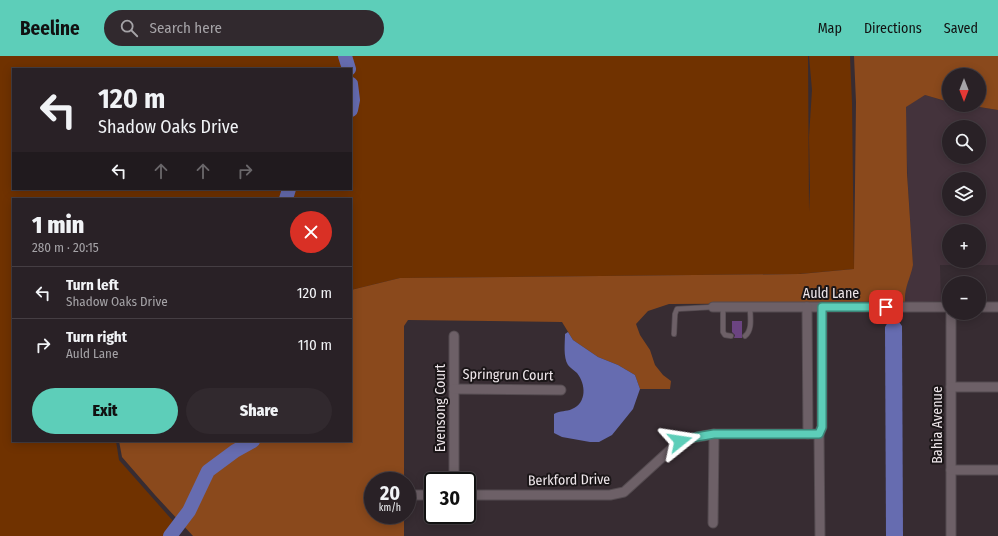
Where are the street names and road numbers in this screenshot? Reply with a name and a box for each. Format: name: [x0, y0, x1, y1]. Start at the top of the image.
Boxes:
street label: Auld Lane: [803, 285, 859, 302]
street label: Evensong Court: [432, 363, 449, 452]
street label: Springrun Court: [463, 366, 554, 384]
street label: Bahia Avenue: [929, 386, 946, 464]
street label: Berkford Drive: [528, 471, 610, 489]

